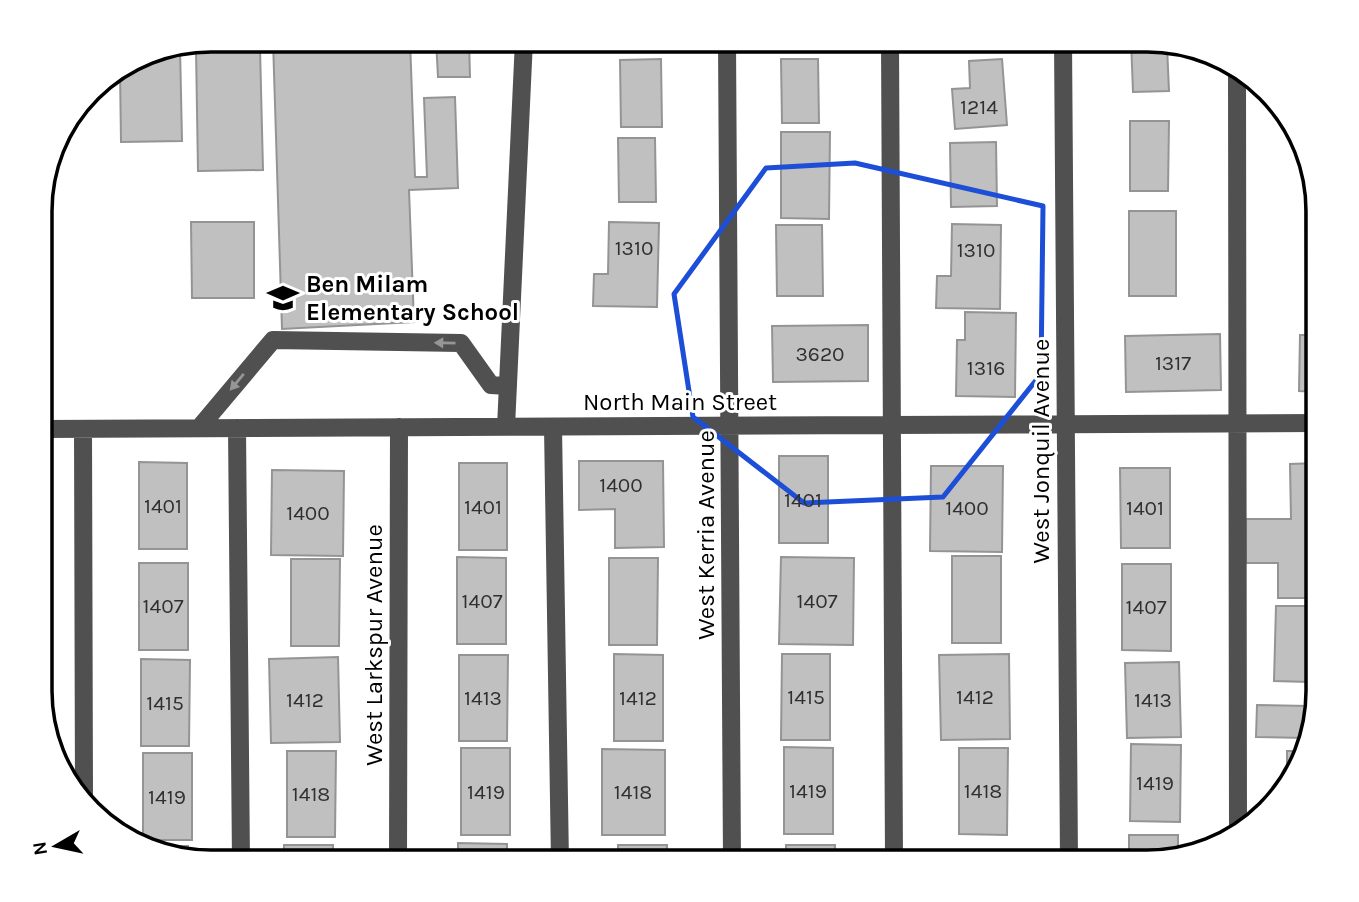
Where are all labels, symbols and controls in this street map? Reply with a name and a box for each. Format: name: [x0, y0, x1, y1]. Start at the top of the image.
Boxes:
house number: 1214: [960, 95, 998, 119]
house number: 1310: [615, 236, 653, 260]
house number: 1310: [957, 238, 995, 262]
place label: Ben Milam Elementary School: [306, 270, 519, 326]
school or university icon: Ben Milam Elementary School: [266, 281, 300, 315]
one-way arrow: [433, 337, 455, 349]
street label: West Jonquil Avenue: [1027, 339, 1055, 563]
house number: 3620: [795, 342, 845, 366]
house number: 1317: [1155, 351, 1191, 375]
house number: 1316: [967, 356, 1005, 380]
one-way arrow: [230, 374, 245, 391]
street label: North Main Street: [583, 388, 777, 416]
street label: West Kerria Avenue: [692, 430, 720, 640]
house number: 1400: [599, 473, 643, 497]
house number: 1401: [784, 488, 822, 512]
house number: 1401: [144, 494, 182, 518]
house number: 1401: [464, 495, 502, 519]
house number: 1400: [945, 496, 989, 520]
house number: 1401: [1126, 496, 1164, 520]
house number: 1400: [286, 501, 330, 525]
street label: West Larkspur Avenue: [360, 524, 388, 766]
house number: 1407: [462, 589, 503, 613]
house number: 1407: [797, 589, 838, 613]
house number: 1407: [143, 594, 184, 618]
house number: 1407: [1126, 595, 1167, 619]
house number: 1415: [787, 685, 825, 709]
house number: 1412: [956, 685, 994, 709]
house number: 1413: [464, 686, 502, 710]
house number: 1412: [619, 686, 657, 710]
house number: 1412: [286, 688, 324, 712]
house number: 1413: [1134, 688, 1172, 712]
house number: 1415: [146, 691, 184, 715]
house number: 1419: [1136, 771, 1174, 795]
house number: 1419: [789, 779, 827, 803]
house number: 1418: [964, 779, 1002, 803]
house number: 1419: [467, 780, 505, 804]
house number: 1418: [614, 780, 652, 804]
house number: 1418: [292, 782, 330, 806]
house number: 1419: [148, 785, 186, 809]
north arrow: [21, 811, 91, 881]
text: N: [28, 840, 52, 857]

